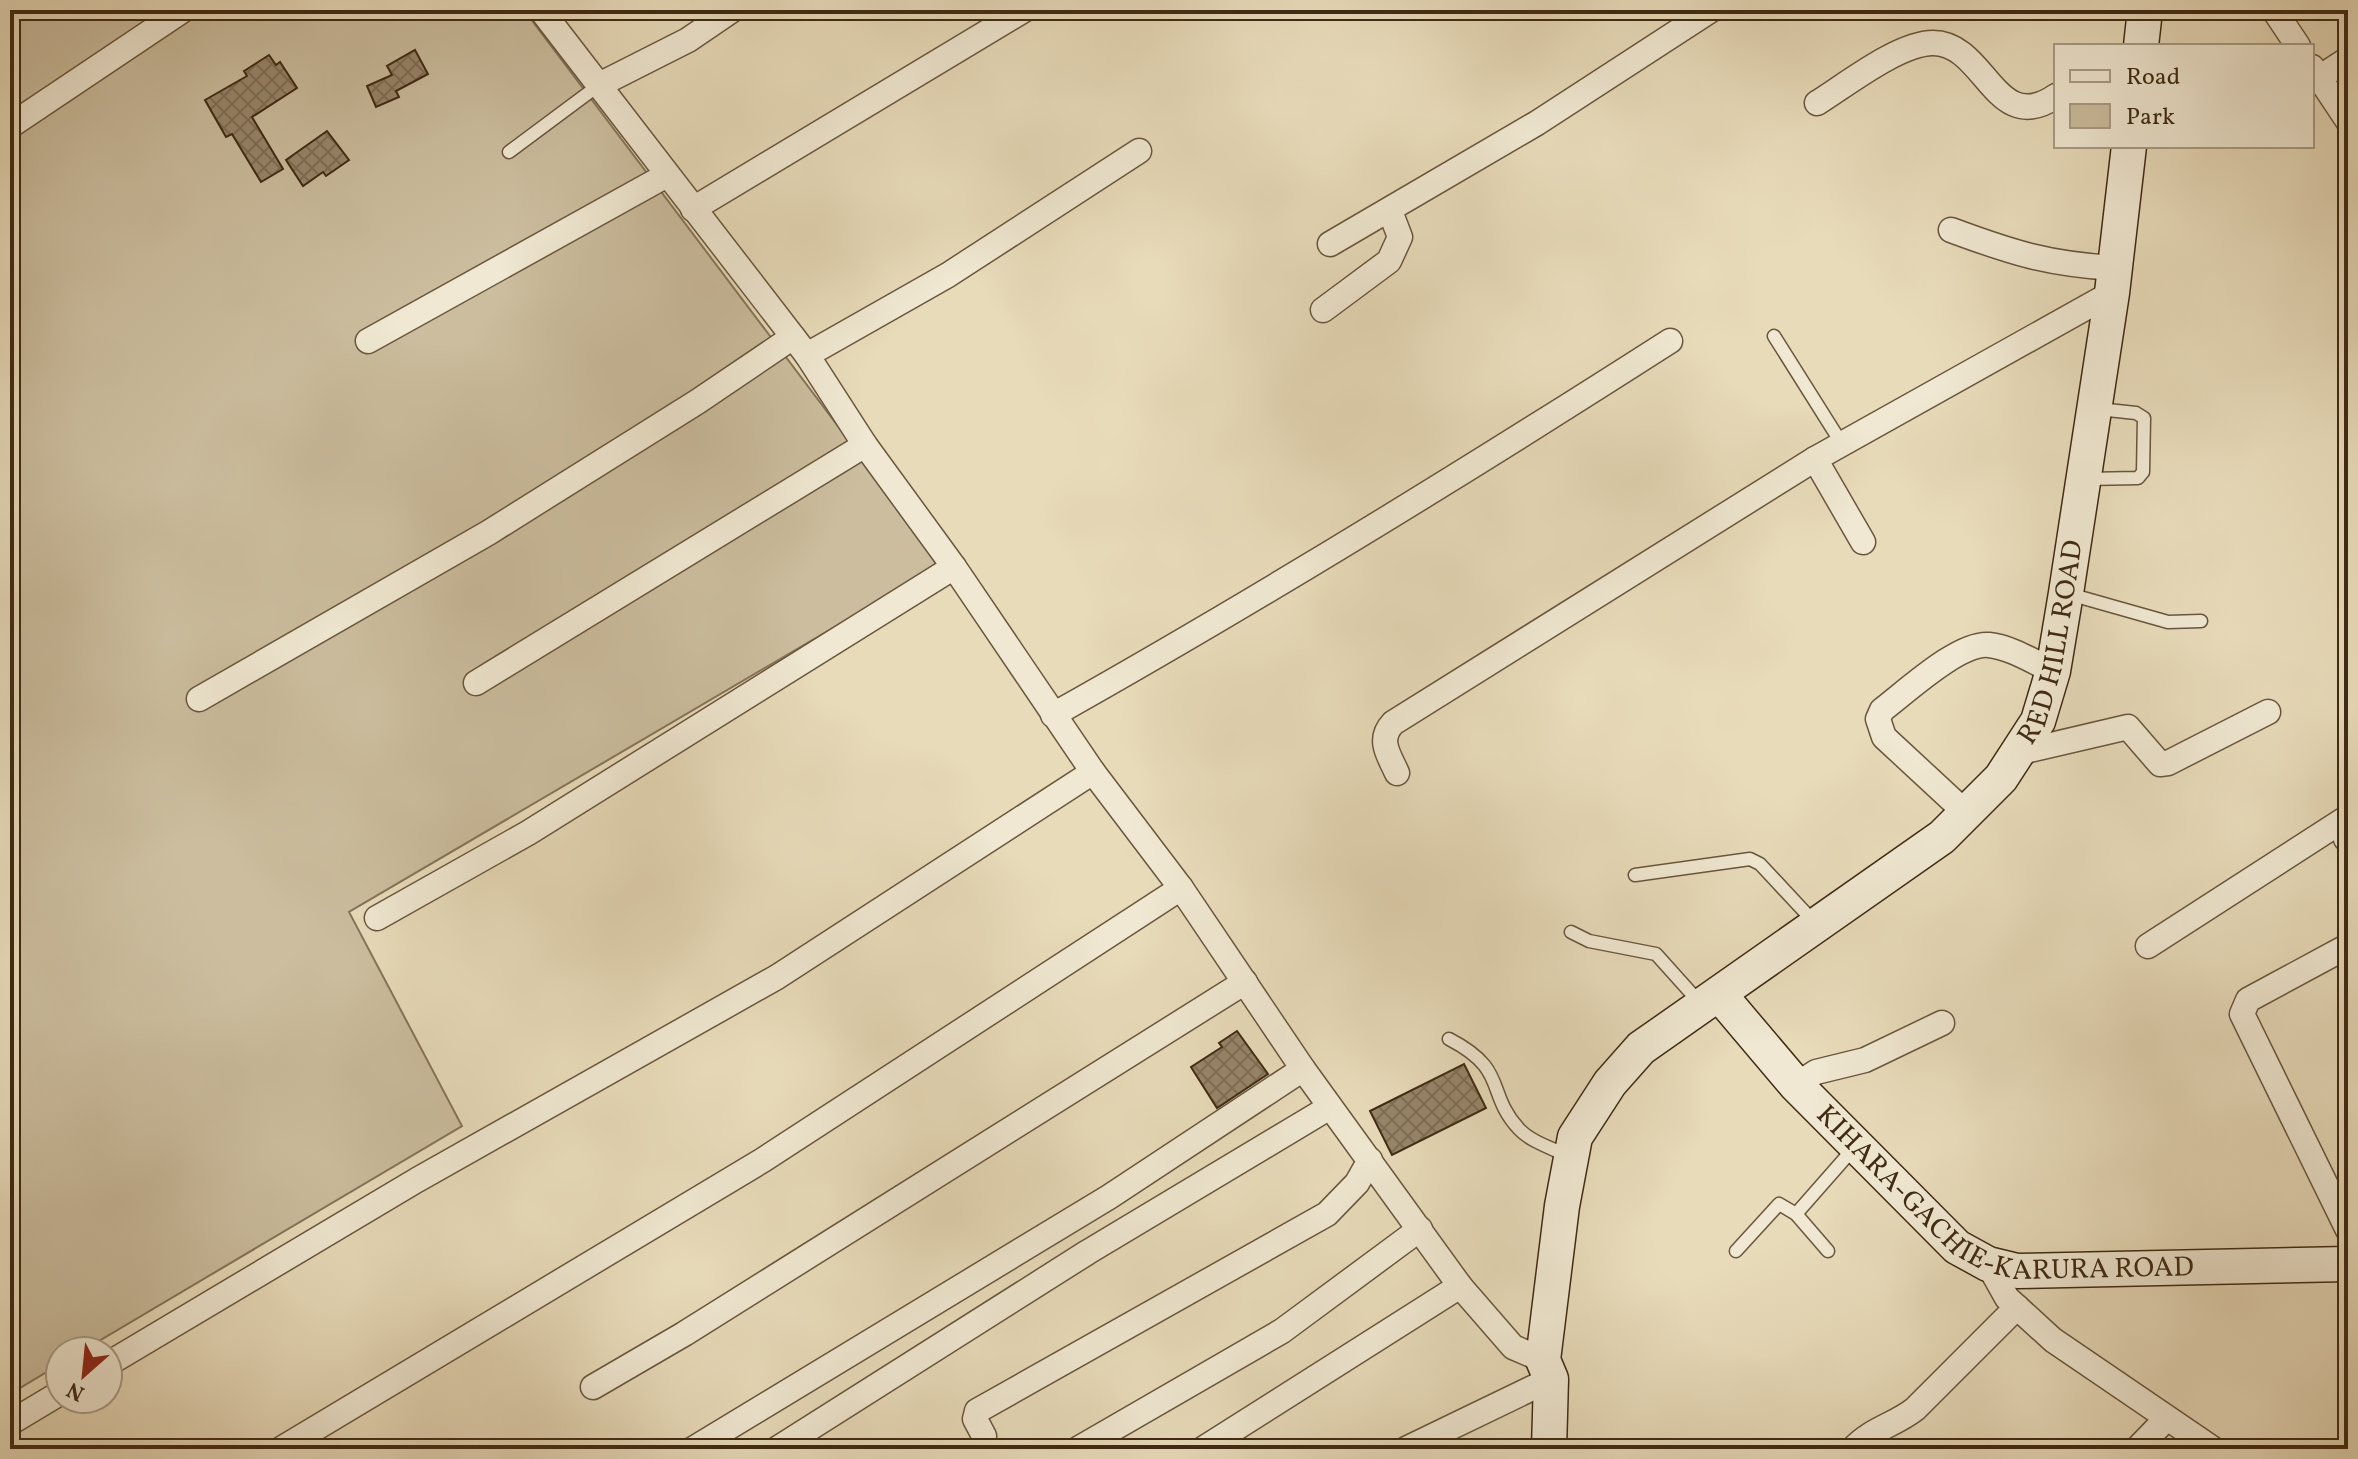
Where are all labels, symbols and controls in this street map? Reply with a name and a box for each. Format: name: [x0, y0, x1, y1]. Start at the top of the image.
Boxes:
legend: [2054, 44, 2314, 148]
text: Road: [2126, 61, 2180, 95]
text: Park: [2126, 101, 2175, 135]
street label: RED HILL ROAD: [2008, 537, 2093, 752]
street label: KIHARA-GACHIE-KARURA ROAD: [1807, 1096, 2194, 1291]
north arrow: [44, 1335, 124, 1415]
text: N: [62, 1373, 90, 1408]

